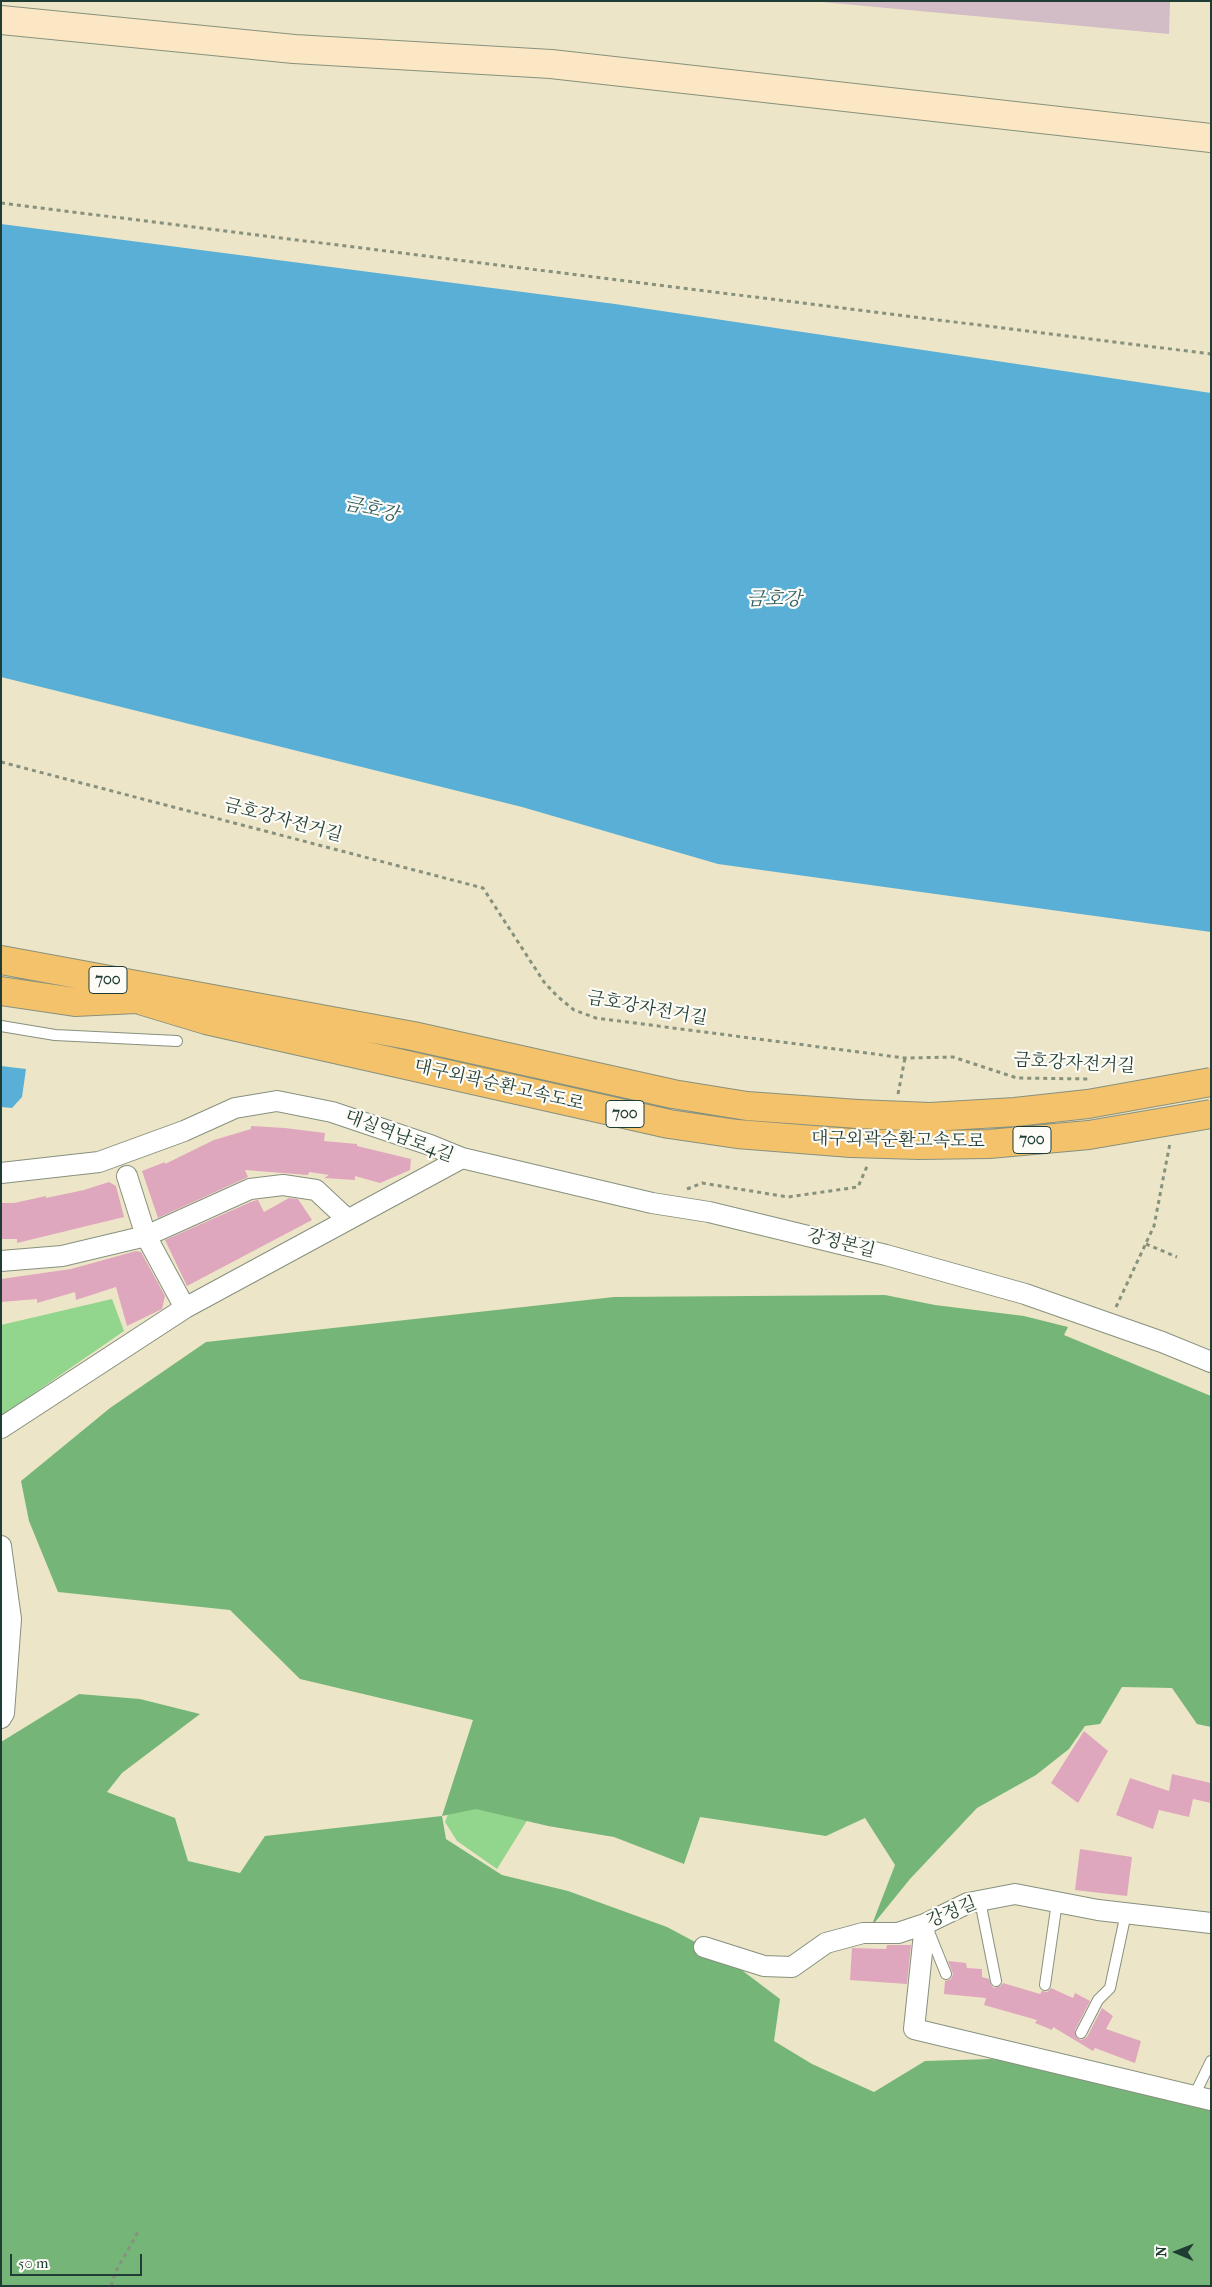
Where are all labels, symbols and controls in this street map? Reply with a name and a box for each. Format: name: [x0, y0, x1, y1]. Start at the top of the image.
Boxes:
water label: 금호강: [342, 493, 400, 527]
water label: 금호강: [746, 589, 802, 611]
street label: 금호강자전거길: [221, 795, 345, 847]
road number: 700: [89, 966, 127, 994]
street label: 금호강자전거길: [585, 988, 709, 1030]
street label: 금호강자전거길: [1013, 1050, 1135, 1078]
street label: 대구외곽순환고속도로: [412, 1056, 586, 1116]
road number: 700: [606, 1100, 644, 1128]
street label: 대실역남로4길: [341, 1106, 457, 1168]
road number: 700: [1013, 1126, 1051, 1154]
street label: 대구외곽순환고속도로: [811, 1129, 985, 1153]
street label: 강정본길: [805, 1225, 877, 1263]
street label: 강정길: [924, 1893, 980, 1933]
north arrow: [1152, 2227, 1202, 2277]
scale bar: [12, 2244, 145, 2276]
text: N: [1153, 2246, 1170, 2257]
text: 50 m: [18, 2254, 48, 2272]

